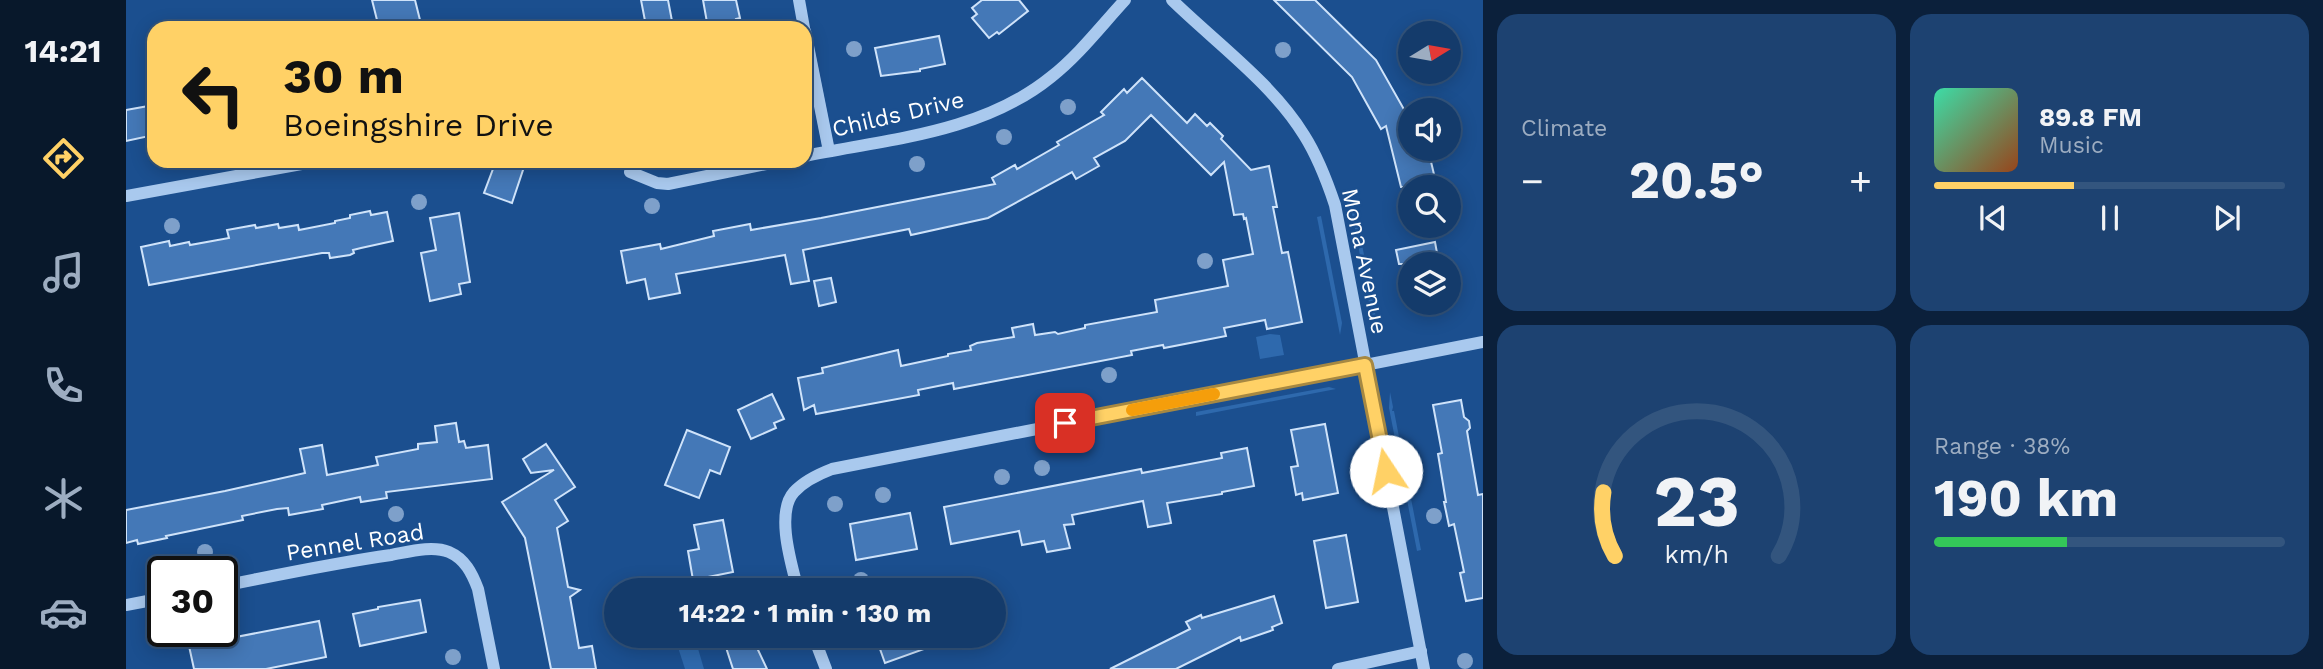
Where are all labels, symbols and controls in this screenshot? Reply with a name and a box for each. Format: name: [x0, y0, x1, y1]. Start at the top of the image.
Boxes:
north arrow: [1398, 21, 1461, 84]
map controls: [1398, 21, 1461, 315]
text: 14:21: [25, 32, 102, 70]
text: 30 m: [283, 47, 404, 105]
icon: left: [168, 49, 259, 140]
street label: Childs Drive: [829, 86, 967, 143]
button: sound: [1398, 98, 1461, 161]
text: 89.8 FM: [2039, 102, 2142, 132]
text: Boeingshire Drive: [283, 106, 554, 144]
text: Climate: [1521, 115, 1607, 142]
text: Music: [2039, 132, 2104, 159]
icon: directions: [39, 134, 88, 183]
text: 20.5°: [1629, 150, 1764, 211]
text: −: [1521, 159, 1544, 203]
text: +: [1849, 159, 1872, 203]
button: search: [1398, 175, 1461, 238]
street label: Mona Avenue: [1336, 186, 1393, 336]
icon: previous: [1974, 199, 2012, 237]
icon: pause: [2091, 199, 2129, 237]
icon: next: [2208, 199, 2246, 237]
icon: music: [39, 248, 88, 297]
button: layers: [1398, 252, 1461, 315]
icon: phone: [39, 361, 88, 410]
pin: [1035, 393, 1095, 453]
icon: arrive: [1046, 404, 1084, 442]
text: Range · 38%: [1934, 433, 2070, 460]
position arrow: [1349, 434, 1423, 508]
text: 23: [1653, 458, 1740, 544]
text: 190 km: [1934, 468, 2118, 529]
icon: climate: [39, 474, 88, 523]
street label: Pennel Road: [284, 518, 426, 567]
text: km/h: [1664, 540, 1729, 569]
speed limit sign: 30: [147, 556, 238, 647]
icon: car: [39, 588, 88, 637]
text: 14:22 · 1 min · 130 m: [679, 598, 931, 628]

